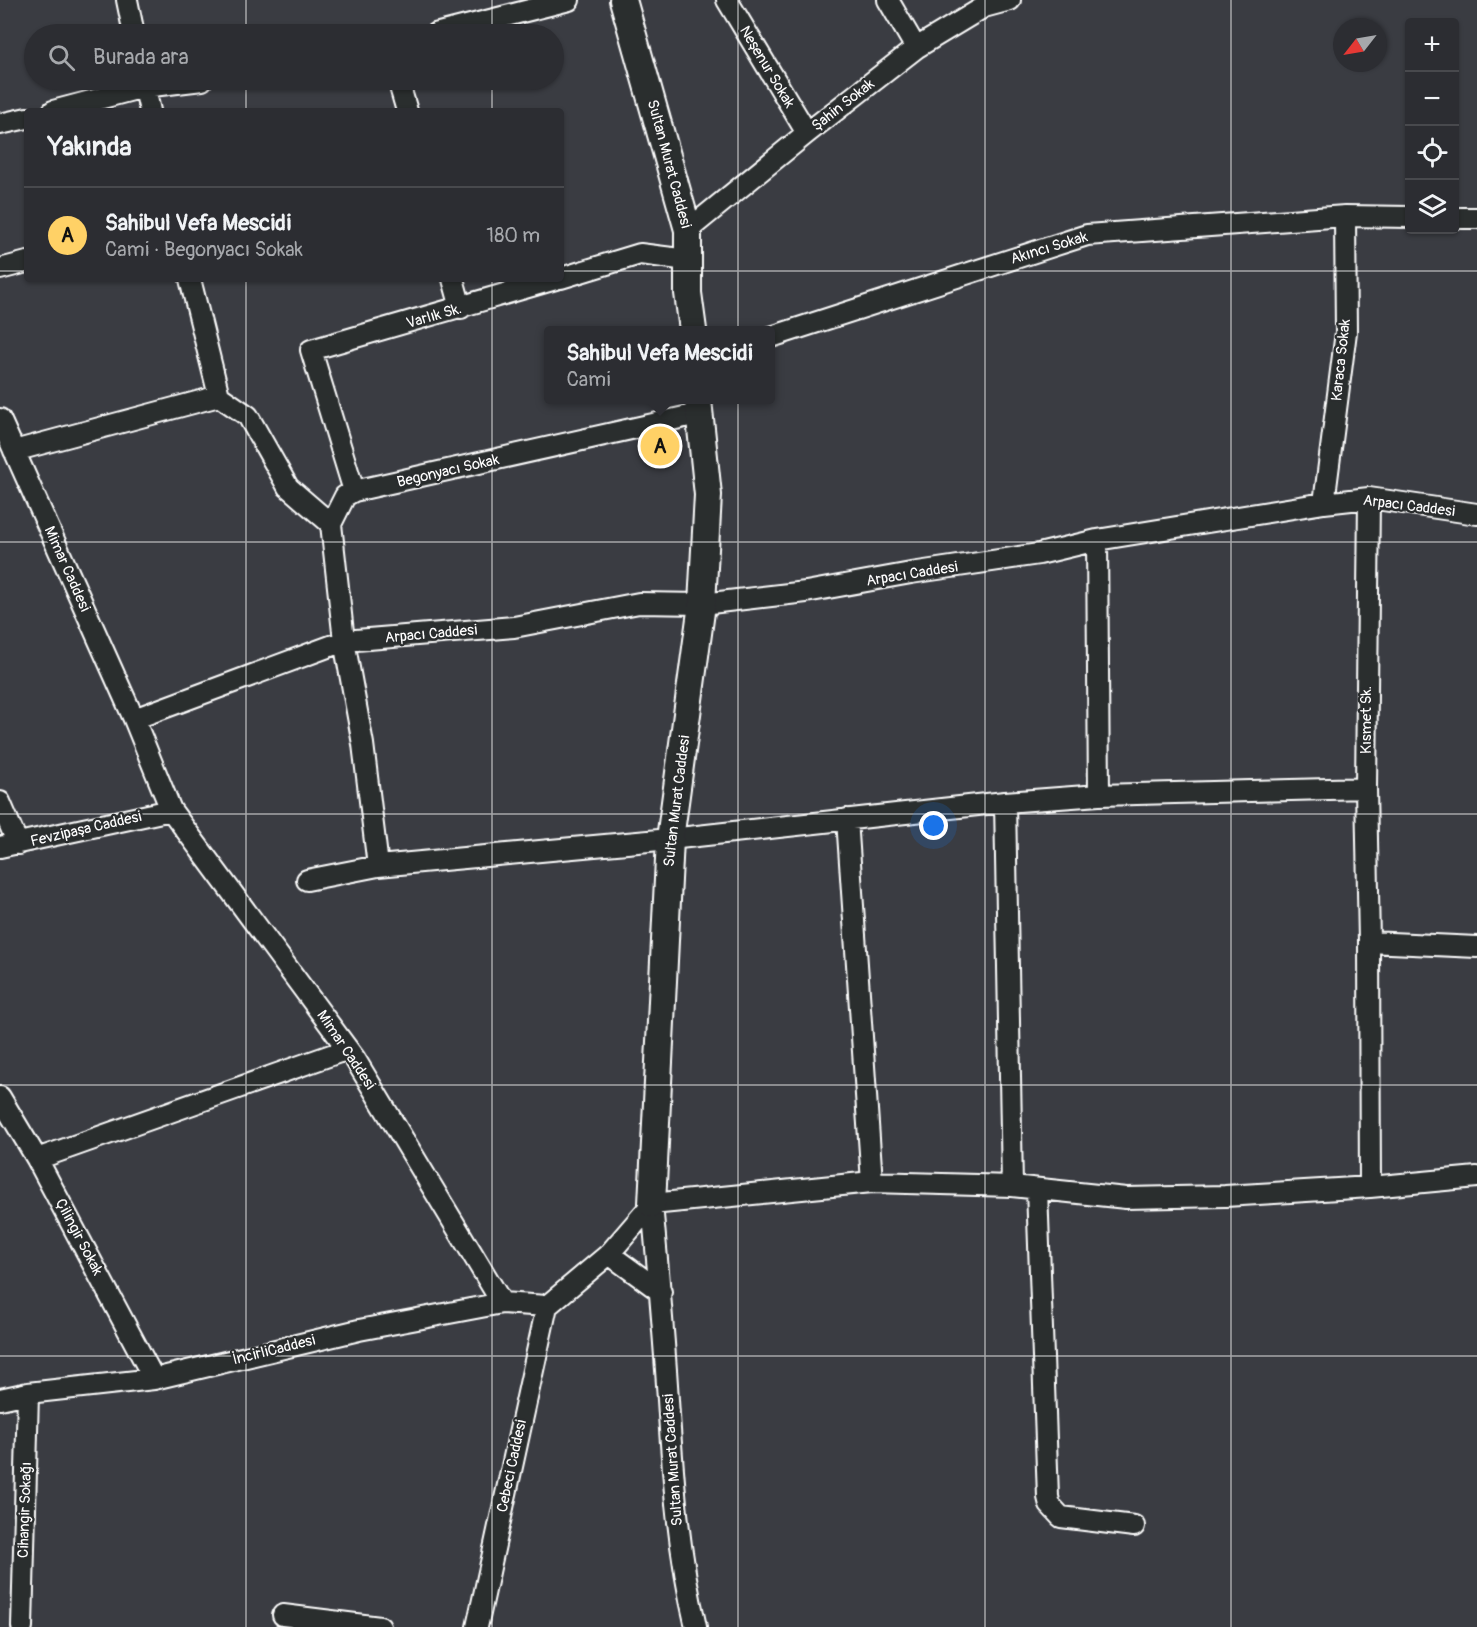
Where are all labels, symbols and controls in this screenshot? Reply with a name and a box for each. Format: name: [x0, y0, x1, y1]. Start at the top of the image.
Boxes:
north arrow: [1333, 18, 1387, 72]
map controls: [1405, 18, 1459, 234]
button: +: [1405, 18, 1459, 72]
street label: Neşenur Sokak: [735, 23, 799, 112]
search box: [24, 24, 564, 90]
icon: search: [45, 41, 78, 74]
text: Burada ara: [93, 43, 189, 71]
button: −: [1405, 72, 1459, 126]
street label: Şahin Sokak: [808, 74, 879, 135]
street label: Sultan Murat Caddesi: [643, 98, 695, 230]
button: locate: [1405, 126, 1459, 180]
text: Yakında: [48, 131, 132, 163]
button: layers: [1405, 180, 1459, 234]
text: Sahibul Vefa Mescidi: [105, 209, 291, 237]
text: A: [61, 223, 74, 248]
text: 180 m: [486, 223, 540, 248]
street label: Akıncı Sokak: [1008, 227, 1091, 269]
text: Cami · Begonyacı Sokak: [105, 237, 303, 262]
street label: Varlık Sk.: [404, 299, 464, 333]
street label: Karaca Sokak: [1327, 317, 1355, 402]
popup: [544, 326, 775, 404]
text: Sahibul Vefa Mescidi: [567, 339, 752, 367]
text: Cami: [567, 367, 611, 392]
pin: A: [640, 424, 680, 468]
street label: Begonyacı Sokak: [395, 450, 502, 492]
street label: Arpacı Caddesi: [1362, 491, 1456, 521]
street label: Mimar Caddesi: [40, 523, 94, 615]
street label: Arpacı Caddesi: [865, 557, 959, 591]
street label: Arpacı Caddesi: [384, 620, 478, 648]
street label: Kısmet Sk.: [1357, 686, 1376, 754]
street label: Sultan Murat Caddesi: [660, 734, 694, 868]
street label: Fevzipaşa Caddesi: [29, 807, 143, 851]
your location: [919, 811, 948, 840]
street label: Mimar Caddesi: [312, 1007, 380, 1093]
street label: Çilingir Sokak: [51, 1195, 108, 1279]
street label: İncirliCaddesi: [231, 1331, 317, 1369]
street label: Sultan Murat Caddesi: [659, 1393, 687, 1527]
street label: Cebeci Caddesi: [493, 1418, 531, 1514]
street label: Cihangir Sokağı: [14, 1462, 36, 1558]

